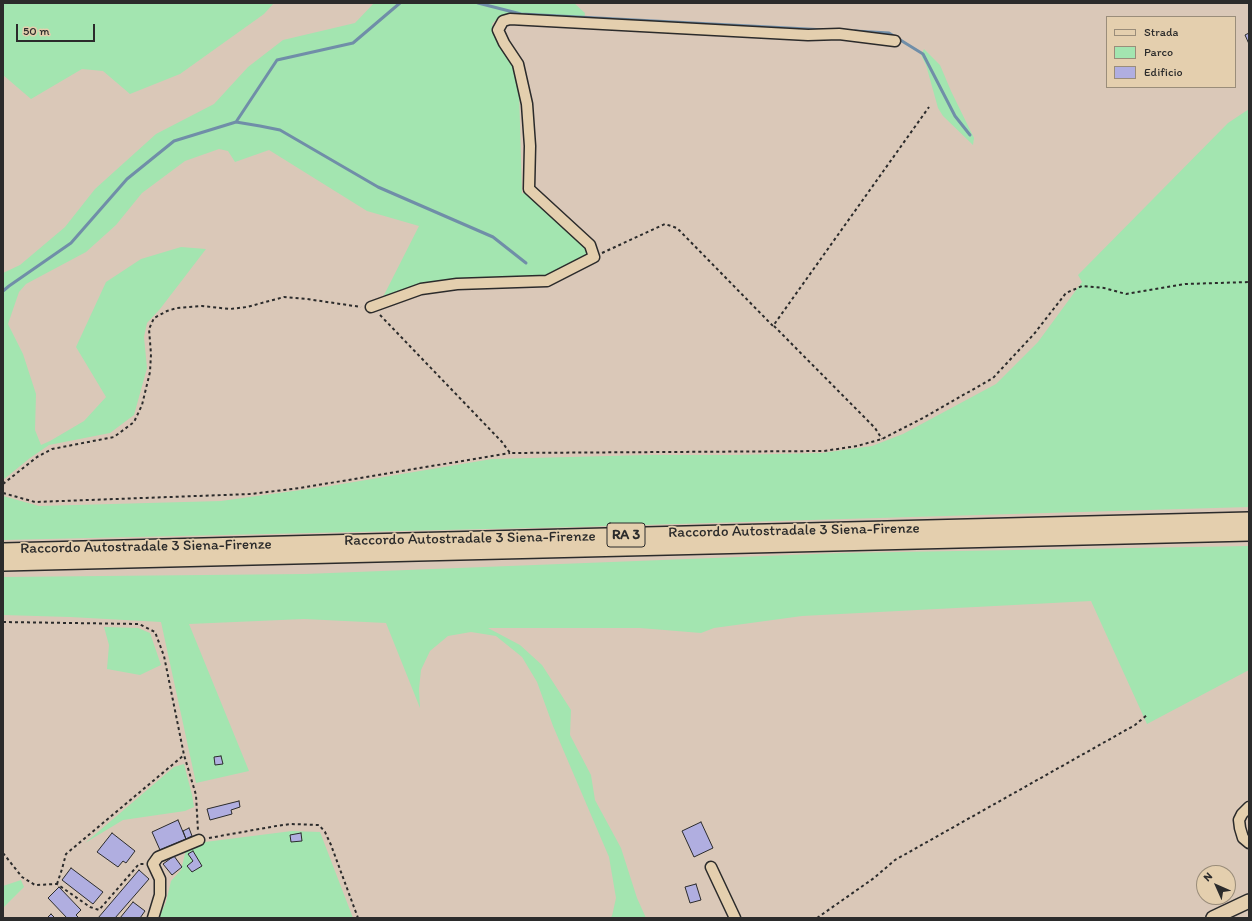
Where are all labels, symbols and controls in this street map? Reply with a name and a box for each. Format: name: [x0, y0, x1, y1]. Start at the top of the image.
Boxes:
scale bar: [18, 16, 97, 42]
legend: [1106, 16, 1236, 88]
text: 50 m: [23, 24, 49, 38]
text: Strada: [1144, 25, 1178, 39]
text: Parco: [1144, 45, 1173, 59]
text: Edificio: [1144, 65, 1183, 79]
street label: Raccordo Autostradale 3 Siena-Firenze: [668, 520, 920, 542]
road number: RA 3: [607, 523, 645, 547]
street label: Raccordo Autostradale 3 Siena-Firenze: [344, 528, 596, 550]
street label: Raccordo Autostradale 3 Siena-Firenze: [20, 536, 272, 558]
north arrow: [1196, 865, 1236, 905]
text: N: [1201, 870, 1215, 884]

